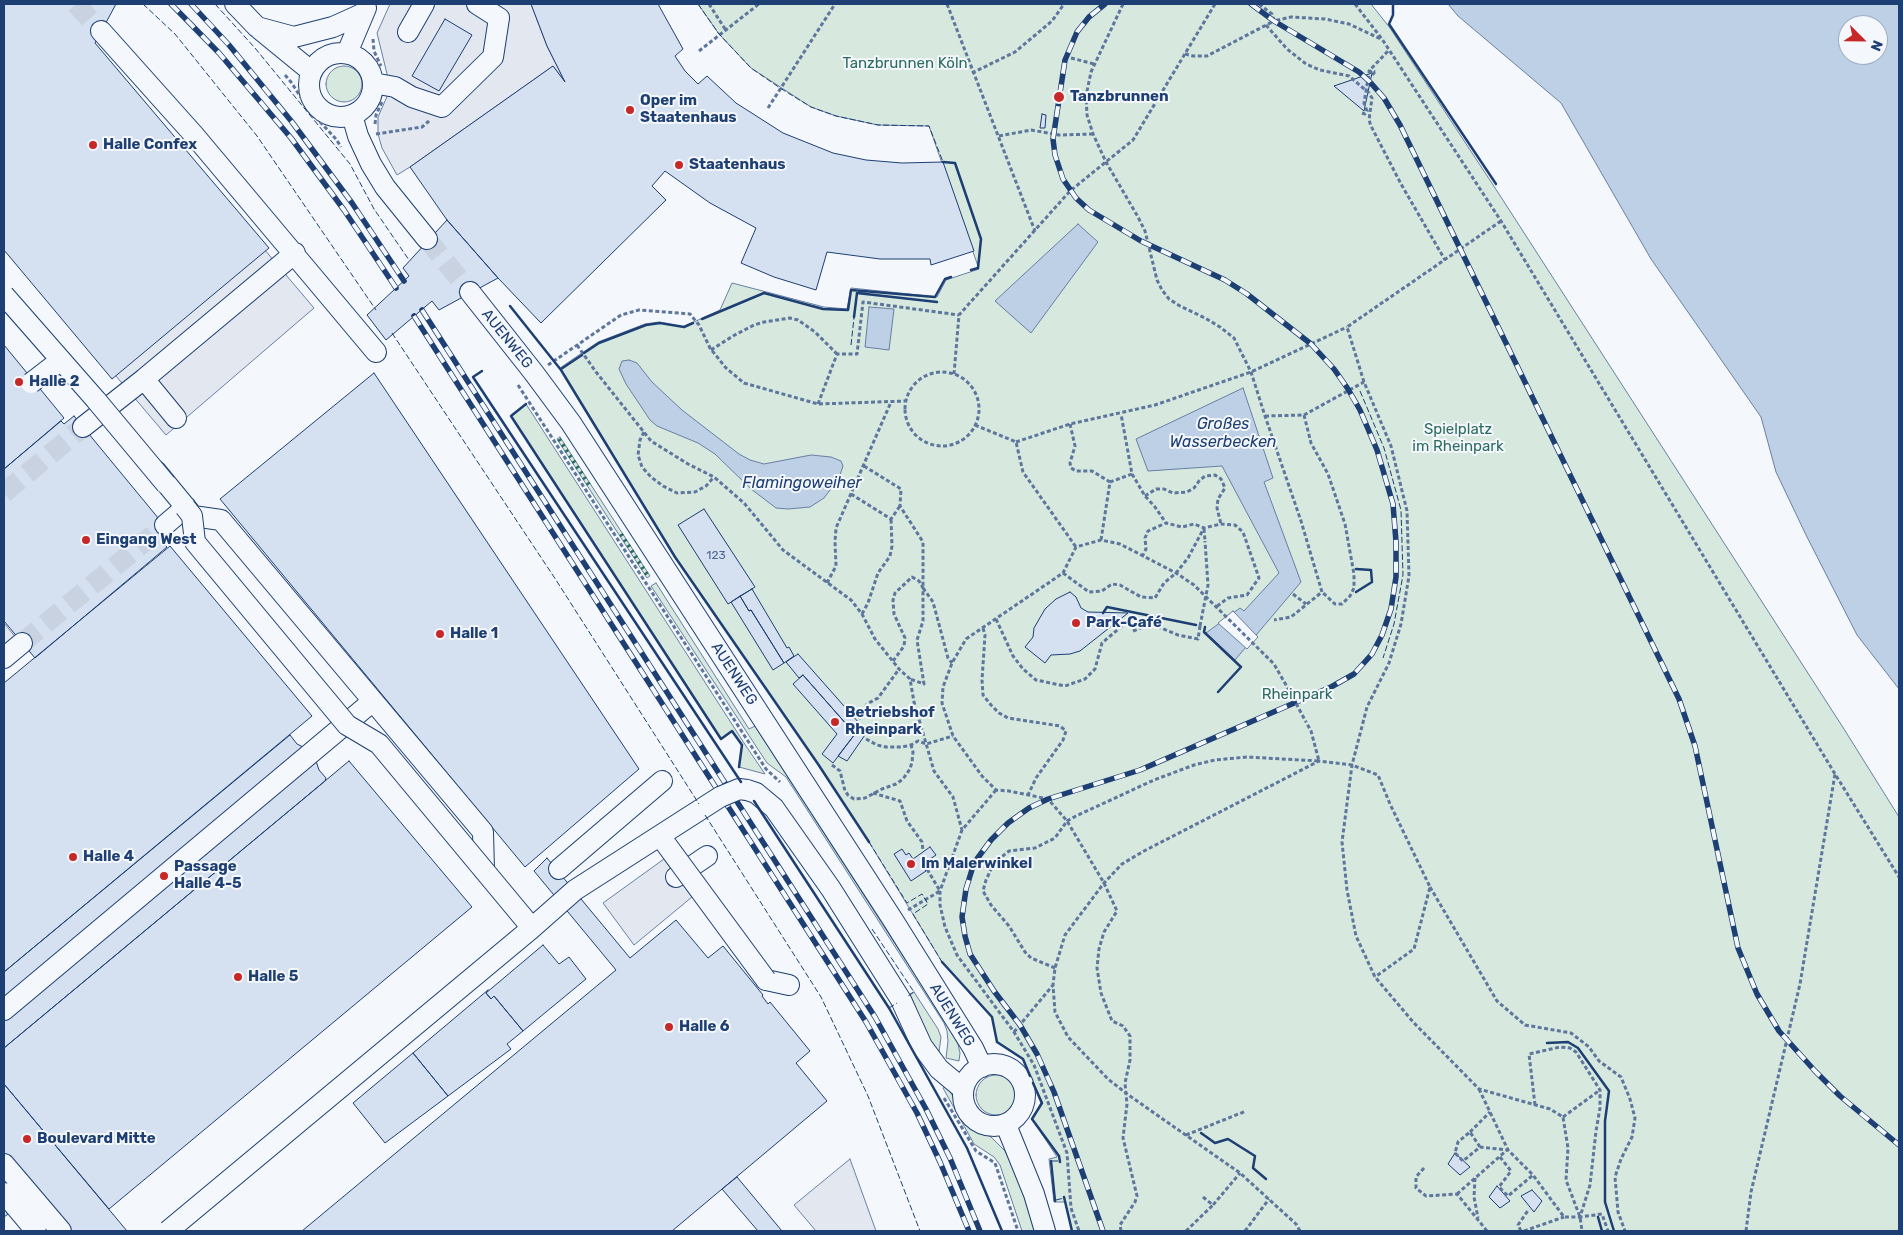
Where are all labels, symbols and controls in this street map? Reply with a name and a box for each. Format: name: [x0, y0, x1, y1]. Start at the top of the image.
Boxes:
north arrow: [1838, 15, 1888, 65]
text: N: [1867, 38, 1886, 54]
park label: Tanzbrunnen Köln: [842, 55, 968, 73]
place label: Tanzbrunnen: [1070, 88, 1169, 106]
marker: Tanzbrunnen: [1052, 90, 1066, 104]
place label: Oper im Staatenhaus: [640, 92, 737, 127]
marker: Oper im Staatenhaus: [624, 104, 636, 116]
place label: Halle Confex: [103, 136, 197, 154]
marker: Halle Confex: [87, 139, 99, 151]
place label: Staatenhaus: [689, 156, 786, 174]
marker: Staatenhaus: [673, 159, 685, 171]
street label: AUENWEG: [478, 306, 536, 372]
place label: Halle 2: [29, 373, 79, 391]
marker: Halle 2: [13, 376, 25, 388]
water label: Großes Wasserbecken: [1169, 414, 1277, 452]
park label: Spielplatz im Rheinpark: [1412, 421, 1504, 456]
water label: Flamingoweiher: [742, 473, 862, 493]
place label: Eingang West: [96, 531, 197, 549]
marker: Eingang West: [80, 534, 92, 546]
house number: 123: [706, 549, 726, 563]
place label: Park-Café: [1086, 614, 1162, 632]
marker: Park-Café: [1070, 617, 1082, 629]
place label: Halle 1: [450, 625, 498, 643]
marker: Halle 1: [434, 628, 446, 640]
street label: AUENWEG: [707, 639, 761, 709]
park label: Rheinpark: [1262, 686, 1332, 704]
place label: Betriebshof Rheinpark: [845, 704, 935, 739]
marker: Betriebshof Rheinpark: [829, 716, 841, 728]
place label: Halle 4: [83, 848, 134, 866]
marker: Halle 4: [67, 851, 79, 863]
place label: Im Malerwinkel: [921, 855, 1032, 873]
place label: Passage Halle 4-5: [174, 858, 242, 893]
marker: Im Malerwinkel: [905, 858, 917, 870]
marker: Passage Halle 4-5: [158, 870, 170, 882]
place label: Halle 5: [248, 968, 298, 986]
marker: Halle 5: [232, 971, 244, 983]
street label: AUENWEG: [926, 980, 978, 1050]
place label: Halle 6: [679, 1018, 729, 1036]
marker: Halle 6: [663, 1021, 675, 1033]
place label: Boulevard Mitte: [37, 1130, 156, 1148]
marker: Boulevard Mitte: [21, 1133, 33, 1145]

